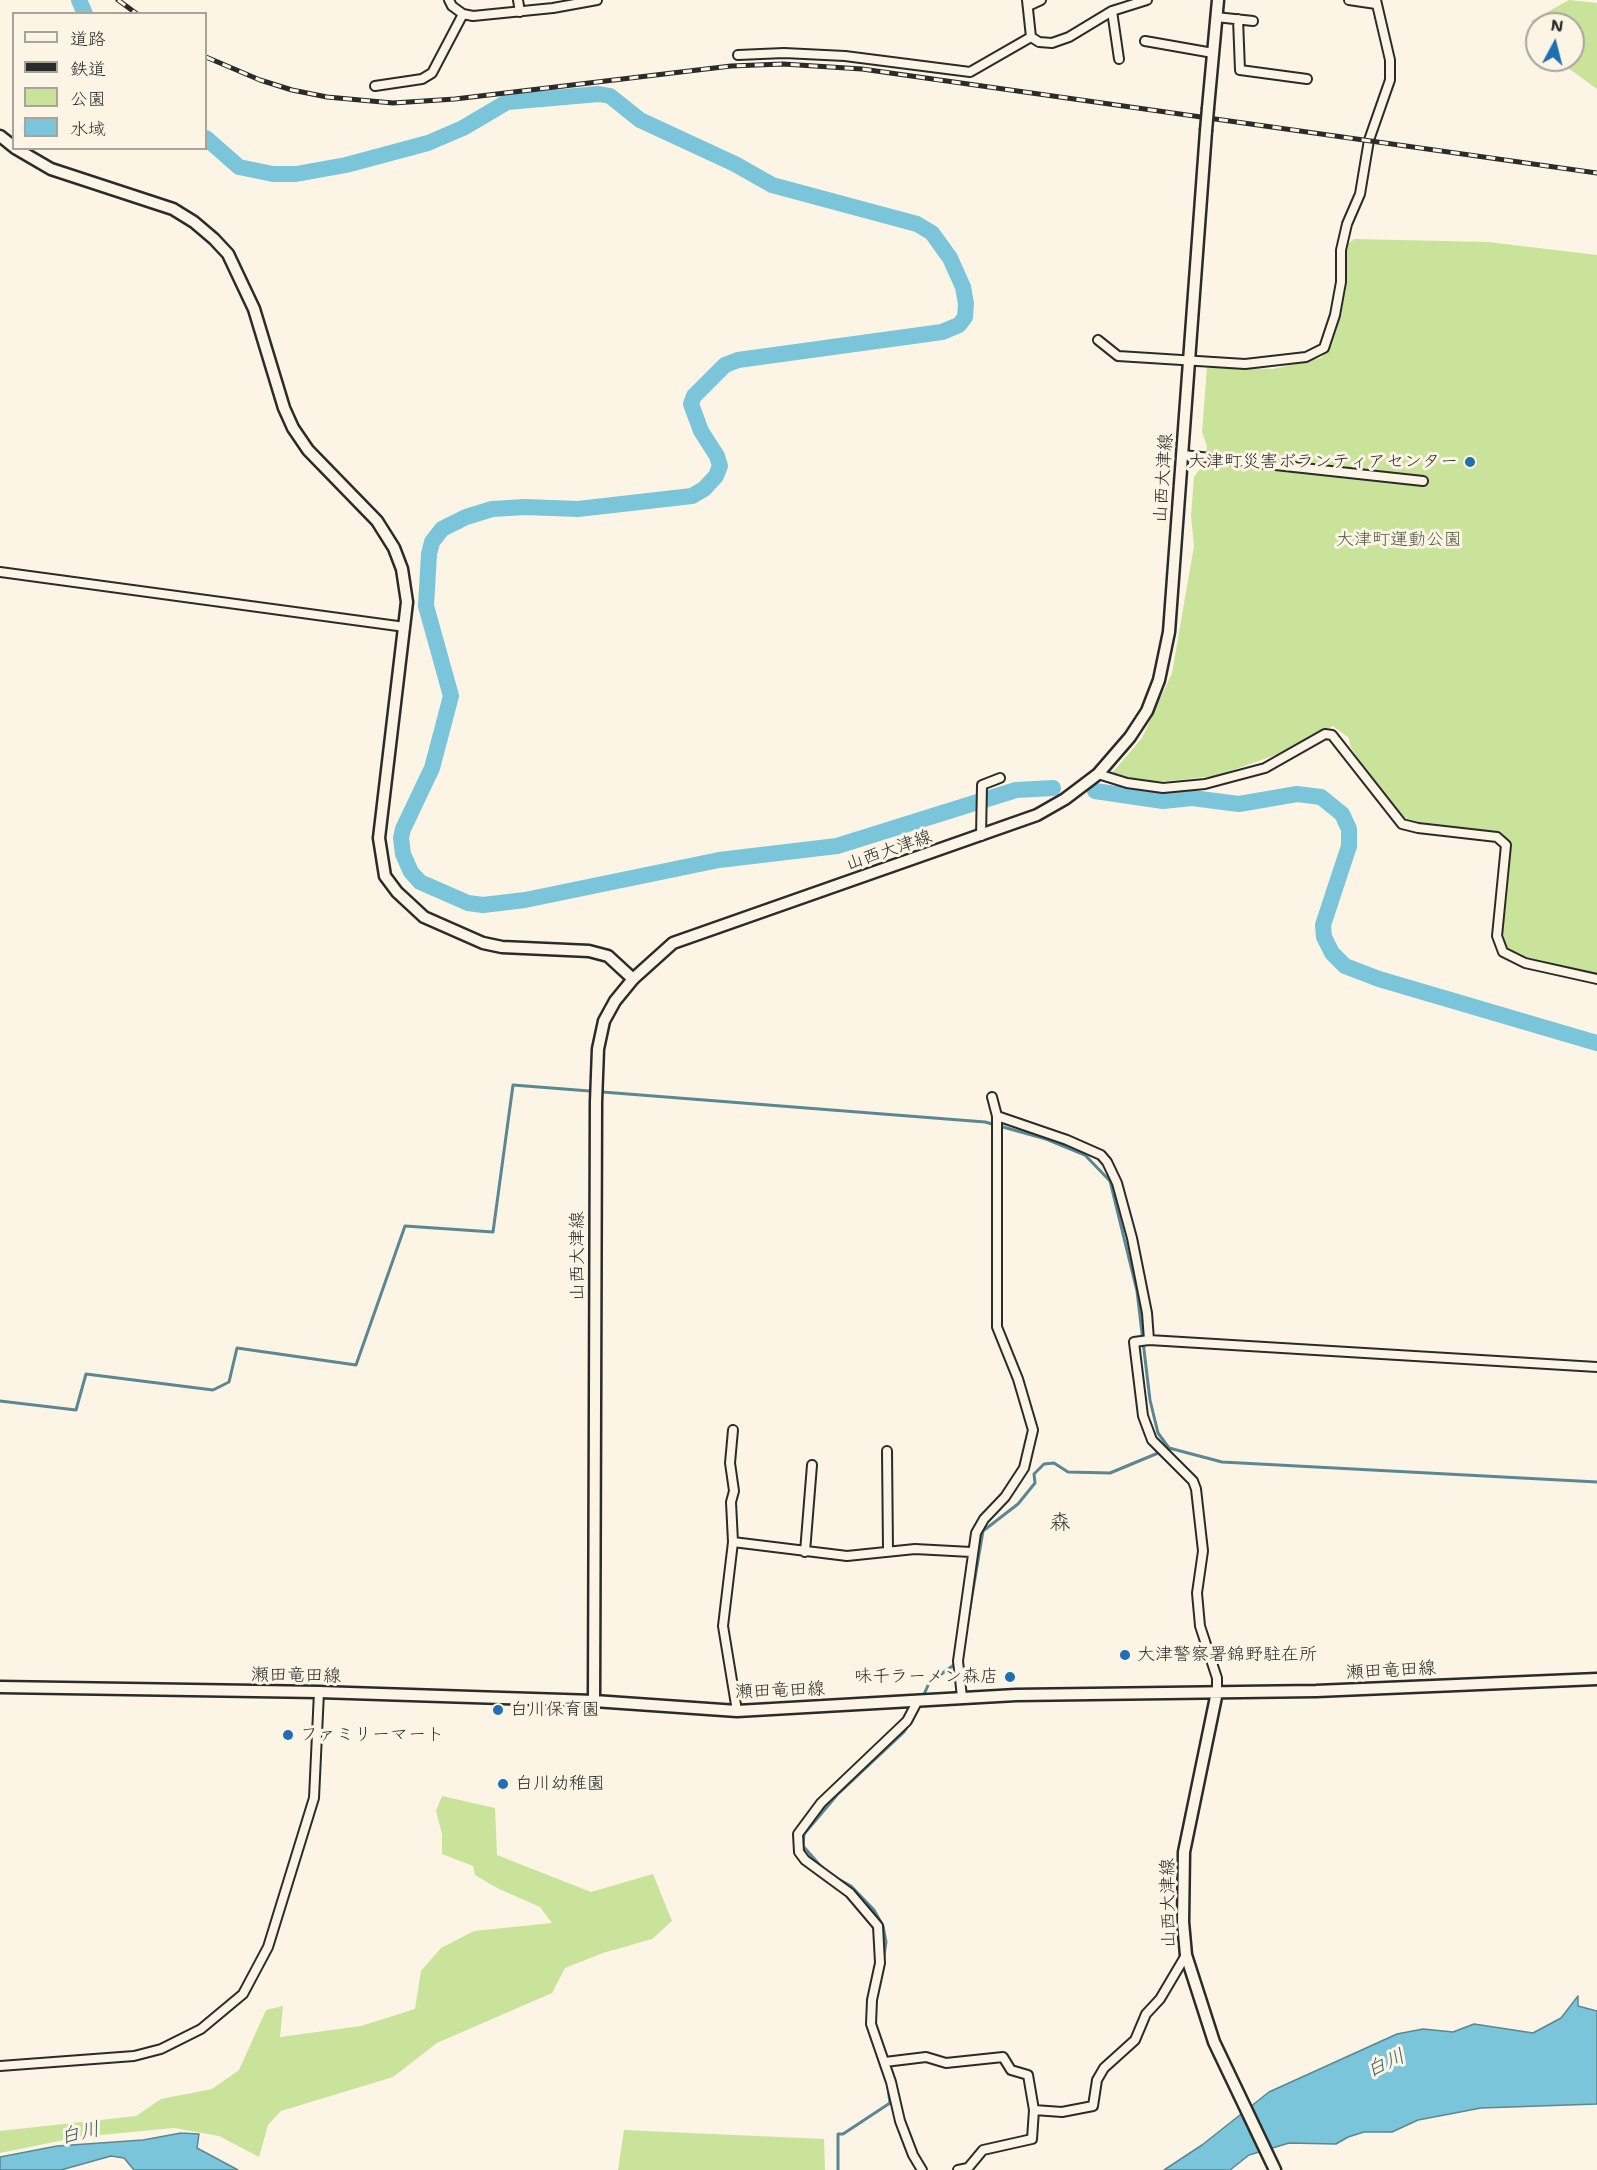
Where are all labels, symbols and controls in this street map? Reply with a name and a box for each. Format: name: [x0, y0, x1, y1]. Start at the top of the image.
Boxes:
legend: [12, 12, 207, 150]
north arrow: [1525, 12, 1585, 72]
text: N: [1549, 14, 1565, 37]
text: 道路: [70, 27, 106, 51]
text: 鉄道: [70, 57, 106, 81]
text: 公園: [70, 87, 106, 111]
text: 水域: [70, 117, 106, 141]
street label: 山西大津線: [1150, 432, 1178, 524]
place label: 大津町災害ボランティアセンター: [1188, 451, 1458, 473]
marker: 大津町災害ボランティアセンター: [1463, 455, 1477, 469]
park label: 大津町運動公園: [1336, 529, 1462, 551]
street label: 山西大津線: [843, 826, 935, 876]
street label: 山西大津線: [567, 1211, 589, 1301]
district label: 森: [1050, 1511, 1070, 1537]
place label: 大津警察署錦野駐在所: [1137, 1644, 1317, 1666]
marker: 大津警察署錦野駐在所: [1118, 1648, 1132, 1662]
street label: 瀬田竜田線: [1345, 1658, 1437, 1684]
street label: 瀬田竜田線: [251, 1664, 341, 1688]
place label: 味千ラーメン森店: [854, 1666, 998, 1688]
marker: 味千ラーメン森店: [1003, 1670, 1017, 1684]
street label: 瀬田竜田線: [735, 1679, 825, 1703]
place label: 白川保育園: [510, 1699, 600, 1721]
marker: 白川保育園: [491, 1703, 505, 1717]
place label: ファミリーマート: [300, 1724, 444, 1746]
marker: ファミリーマート: [281, 1728, 295, 1742]
place label: 白川幼稚園: [515, 1773, 605, 1795]
marker: 白川幼稚園: [496, 1777, 510, 1791]
street label: 山西大津線: [1157, 1858, 1181, 1948]
water label: 白川: [1363, 2045, 1409, 2083]
water label: 白川: [58, 2118, 102, 2150]

